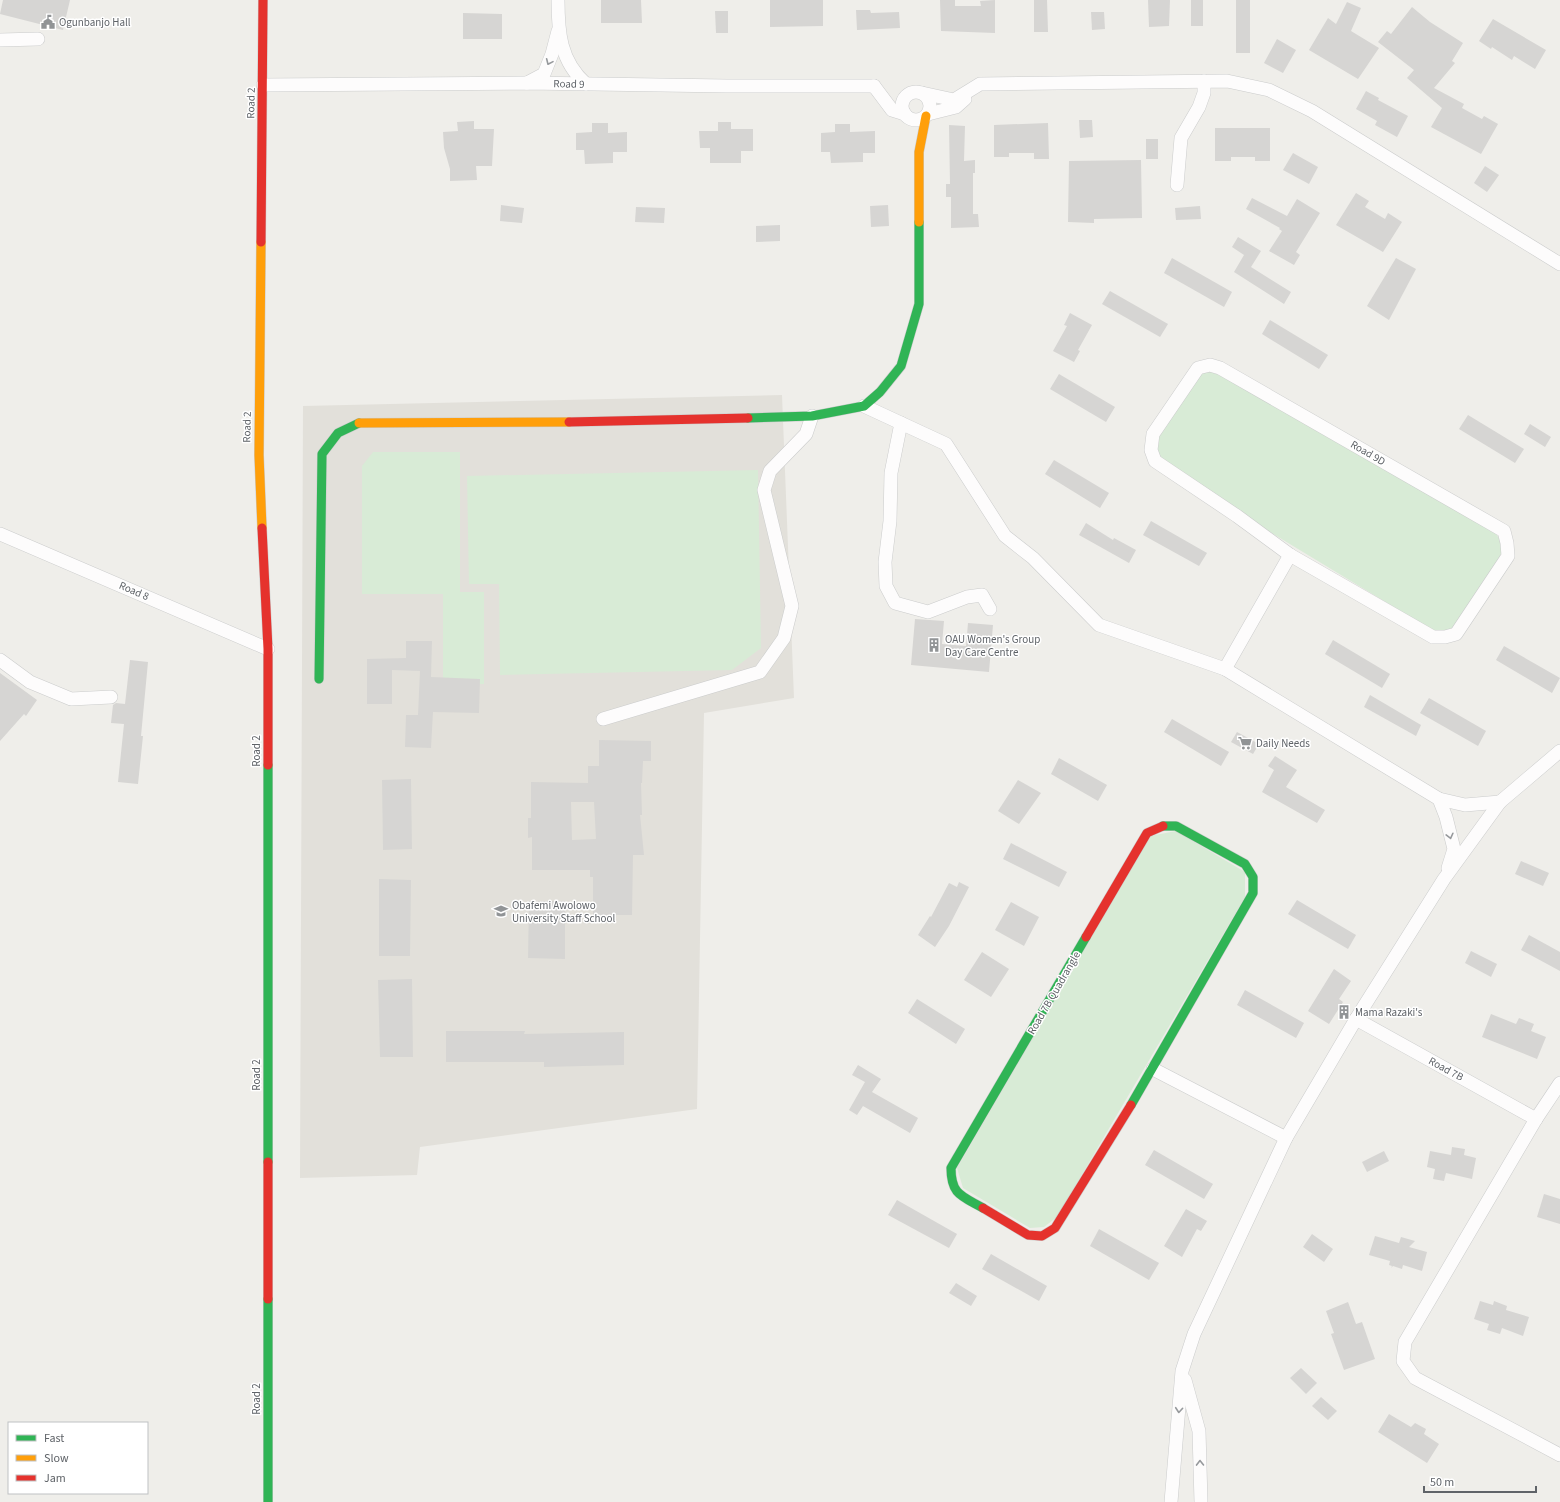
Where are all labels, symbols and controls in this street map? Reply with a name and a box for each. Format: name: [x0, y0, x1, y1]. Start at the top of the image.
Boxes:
public building icon: Ogunbanjo Hall: [40, 14, 56, 30]
place label: Ogunbanjo Hall: [59, 15, 131, 30]
one-way arrow: [546, 57, 554, 65]
street label: Road 9: [553, 76, 585, 92]
street label: Road 2: [243, 87, 259, 119]
street label: Road 2: [239, 411, 255, 443]
street label: Road 9D: [1348, 437, 1388, 469]
street label: Road 8: [117, 578, 152, 604]
place label: OAU Women's Group Day Care Centre: [945, 632, 1040, 660]
building icon: OAU Women's Group Day Care Centre: [926, 637, 942, 653]
street label: Road 2: [249, 735, 264, 767]
supermarket icon: Daily Needs: [1237, 735, 1253, 751]
place label: Daily Needs: [1256, 736, 1310, 751]
one-way arrow: [1446, 833, 1454, 839]
place label: Obafemi Awolowo University Staff School: [512, 898, 616, 926]
school or university icon: Obafemi Awolowo University Staff School: [493, 903, 509, 919]
street label: Road 7B Quadrangle: [1024, 948, 1084, 1037]
building icon: Mama Razaki's: [1336, 1004, 1352, 1020]
place label: Mama Razaki's: [1355, 1005, 1423, 1020]
street label: Road 7B: [1426, 1053, 1467, 1085]
street label: Road 2: [249, 1059, 264, 1091]
street label: Road 2: [249, 1383, 264, 1415]
one-way arrow: [1175, 1407, 1184, 1413]
legend: [8, 1422, 148, 1494]
text: Fast: [44, 1430, 64, 1447]
text: Slow: [44, 1450, 69, 1467]
one-way arrow: [1195, 1460, 1204, 1466]
scale bar: [1424, 1468, 1536, 1494]
text: Jam: [44, 1470, 66, 1487]
text: 50 m: [1430, 1474, 1454, 1491]

